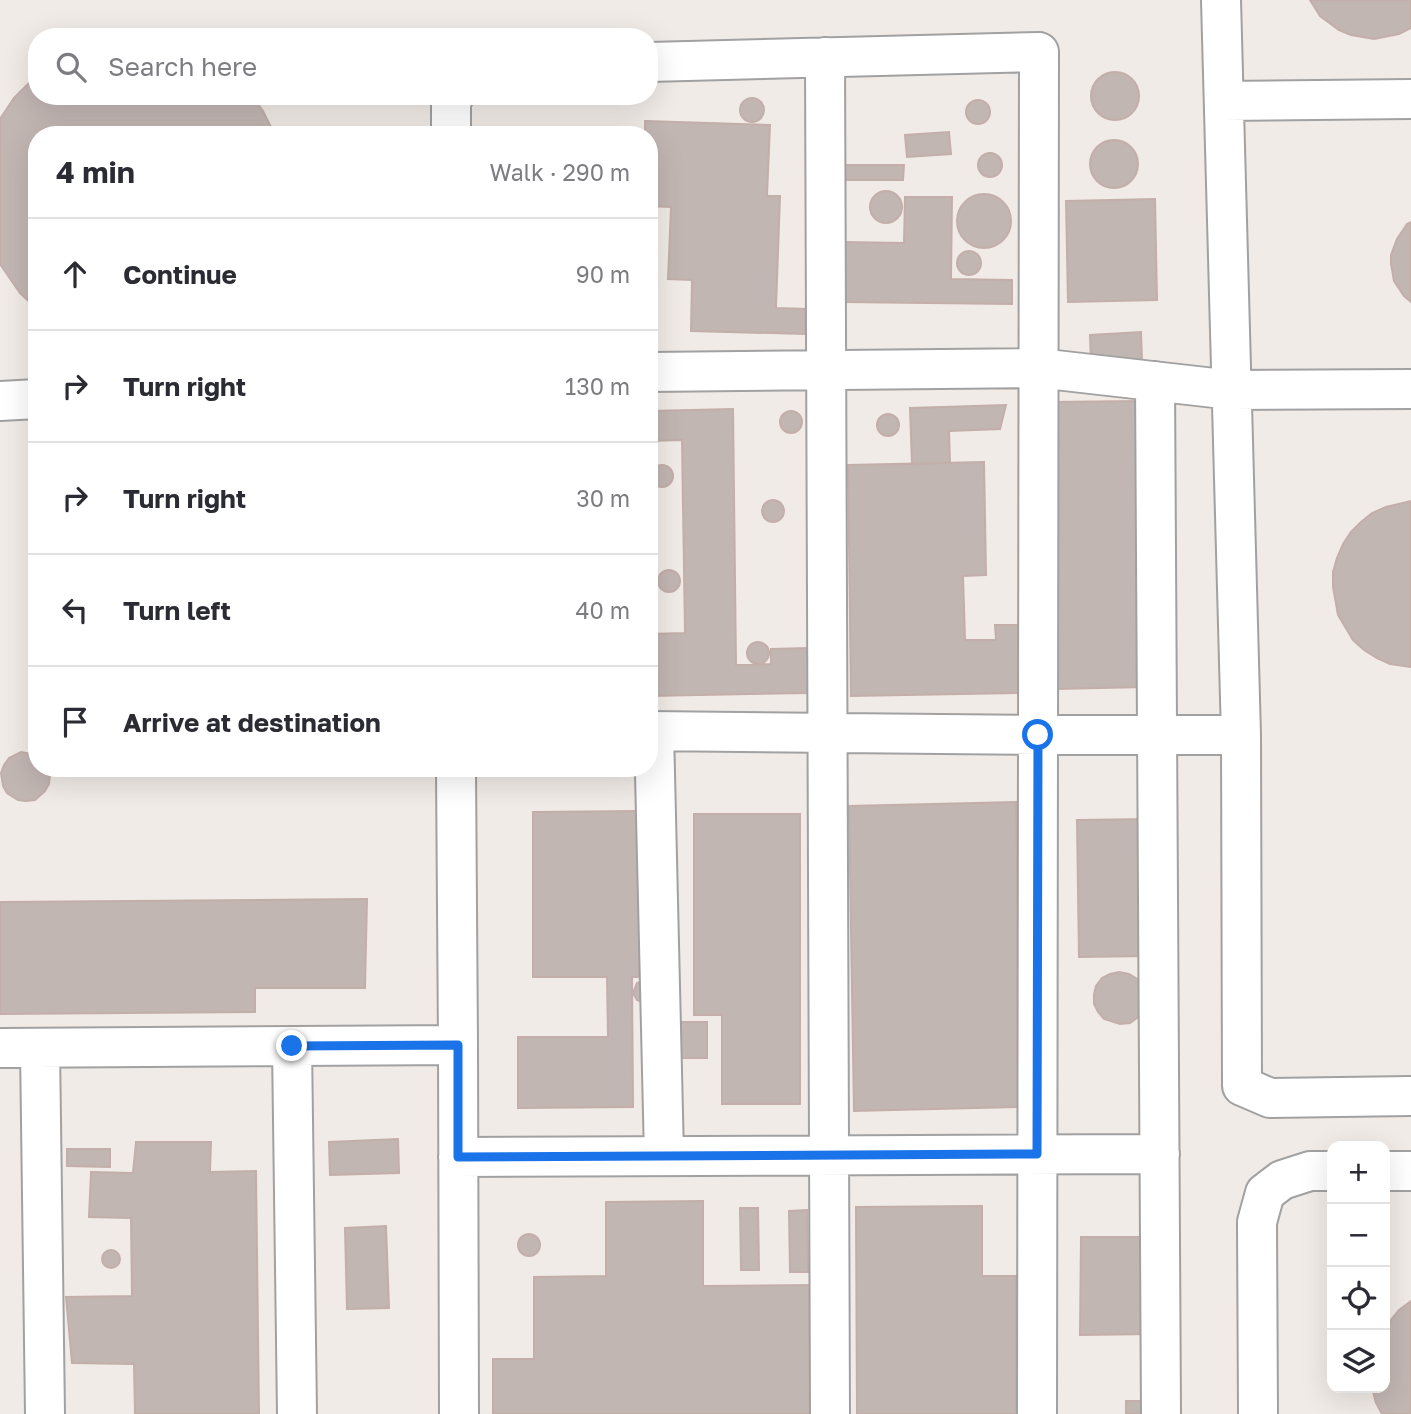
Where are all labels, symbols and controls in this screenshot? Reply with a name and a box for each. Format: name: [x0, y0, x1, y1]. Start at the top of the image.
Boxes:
search box: [28, 28, 658, 105]
icon: search: [52, 48, 90, 86]
text: Search here: [108, 51, 257, 82]
text: 4 min: [56, 154, 135, 190]
text: Walk · 290 m: [489, 158, 630, 186]
icon: ahead: [56, 255, 94, 293]
text: Continue: [123, 259, 237, 290]
text: 90 m: [576, 260, 630, 288]
icon: right: [56, 367, 94, 405]
text: Turn right: [123, 371, 246, 402]
text: 130 m: [565, 372, 630, 400]
icon: right: [56, 479, 94, 517]
text: Turn right: [123, 483, 246, 514]
text: 30 m: [576, 484, 630, 512]
icon: left: [56, 591, 94, 629]
text: Turn left: [123, 595, 231, 626]
text: 40 m: [576, 596, 630, 624]
icon: arrive: [56, 703, 94, 741]
text: Arrive at destination: [123, 707, 381, 738]
route start: [1022, 719, 1053, 750]
route end: [276, 1030, 307, 1061]
map controls: [1327, 1141, 1390, 1393]
button: +: [1327, 1141, 1390, 1204]
button: −: [1327, 1204, 1390, 1267]
button: locate: [1327, 1267, 1390, 1330]
button: layers: [1327, 1330, 1390, 1393]

